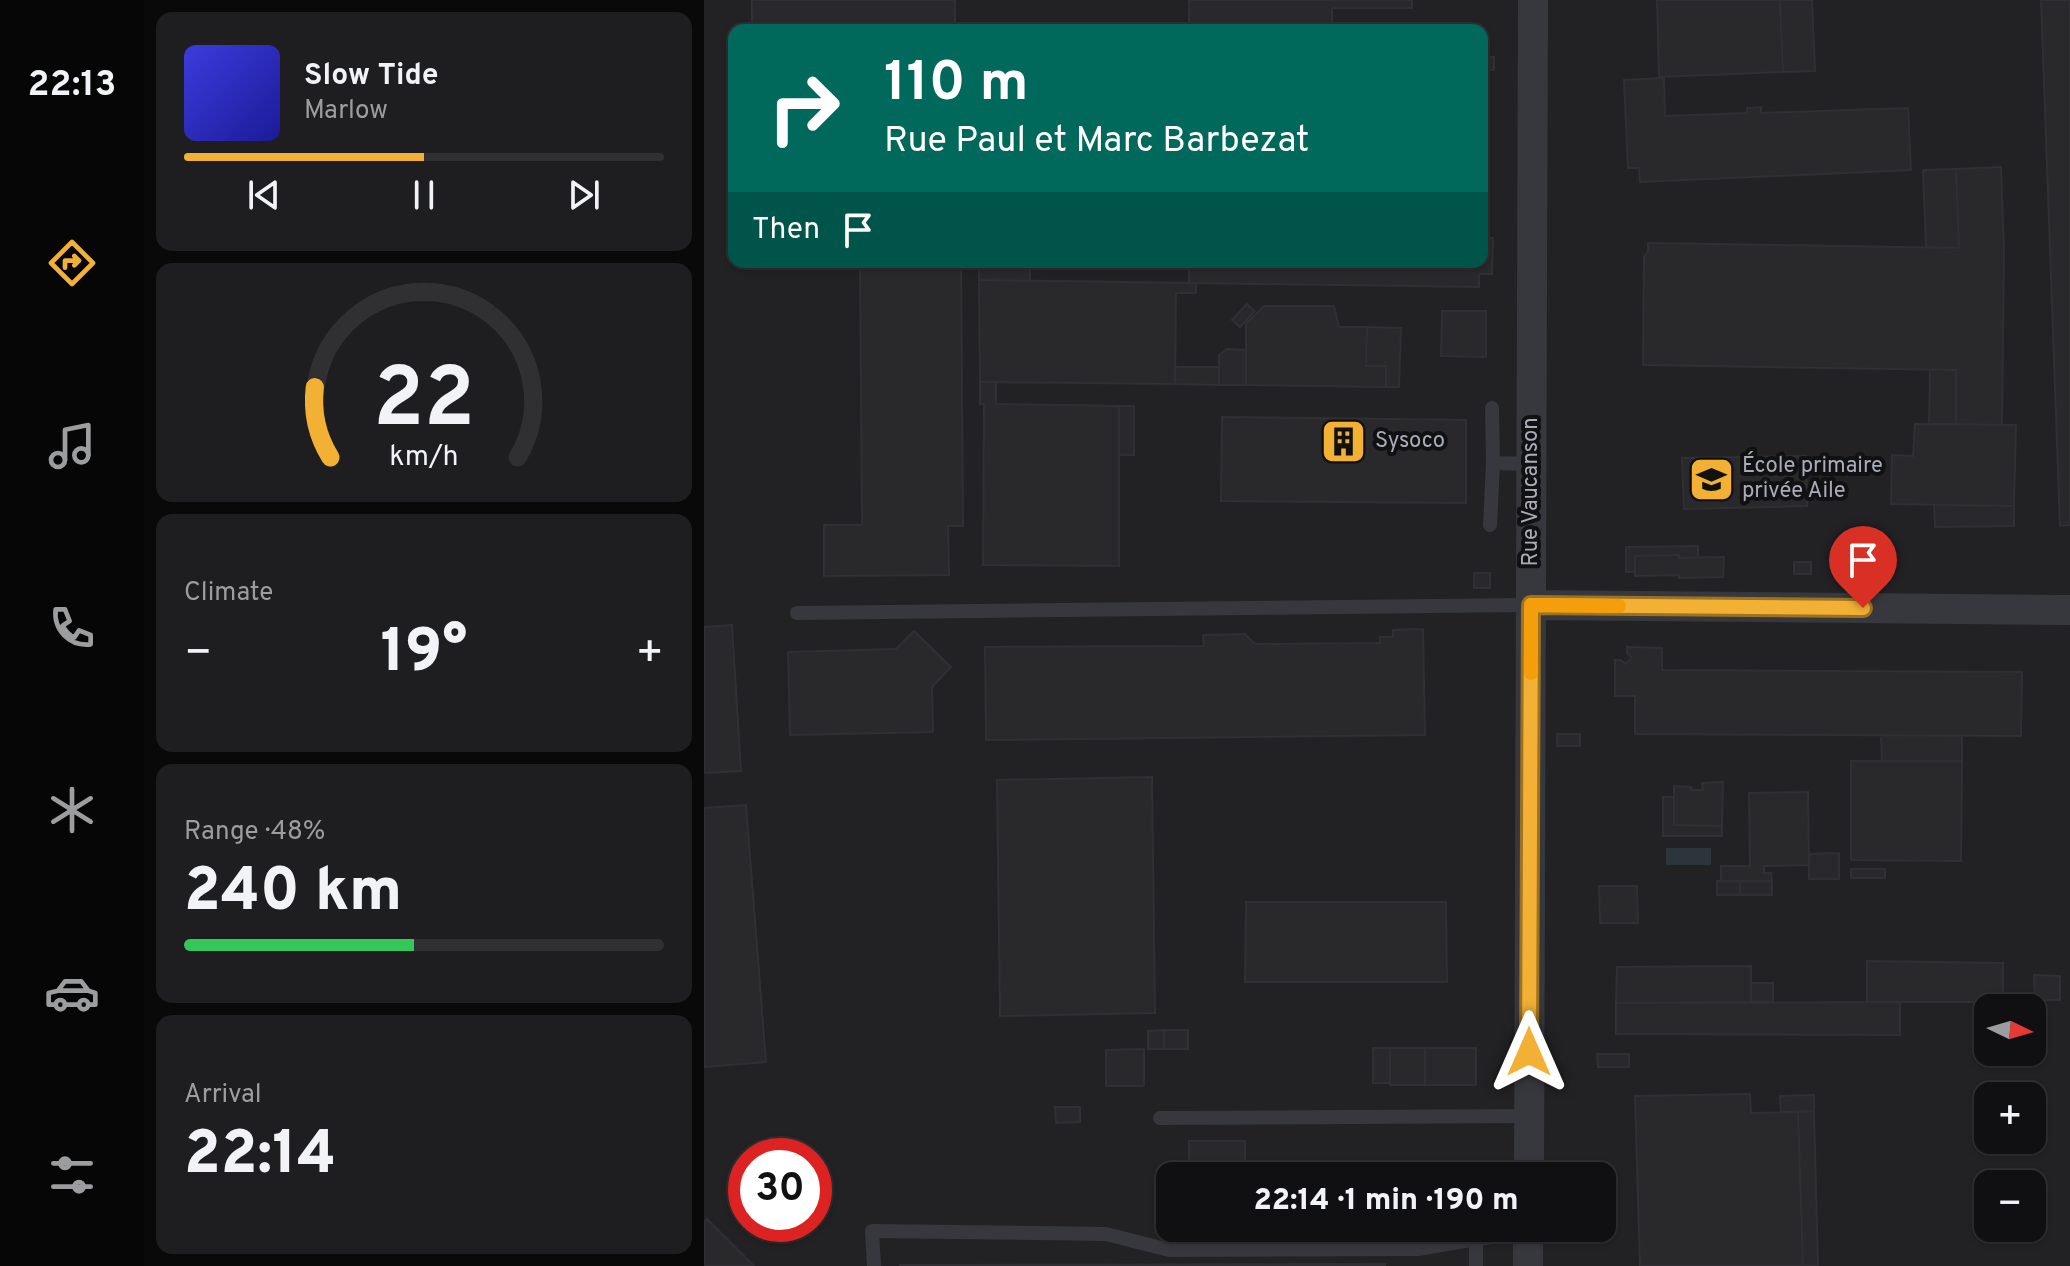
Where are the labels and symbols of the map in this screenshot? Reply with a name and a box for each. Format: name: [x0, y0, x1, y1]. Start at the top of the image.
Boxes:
building icon: Sysoco: [1320, 417, 1368, 465]
street label: Rue Vaucanson: [1518, 417, 1545, 567]
place label: Sysoco: [1375, 428, 1445, 455]
place label: École primaire privée Aile: [1742, 451, 1883, 505]
school or university icon: École primaire privée Aile: [1687, 455, 1735, 503]
pin: [1829, 526, 1897, 608]
north arrow: [1974, 994, 2046, 1066]
position arrow: [1487, 1010, 1571, 1094]
speed limit sign: 30: [728, 1138, 832, 1242]

